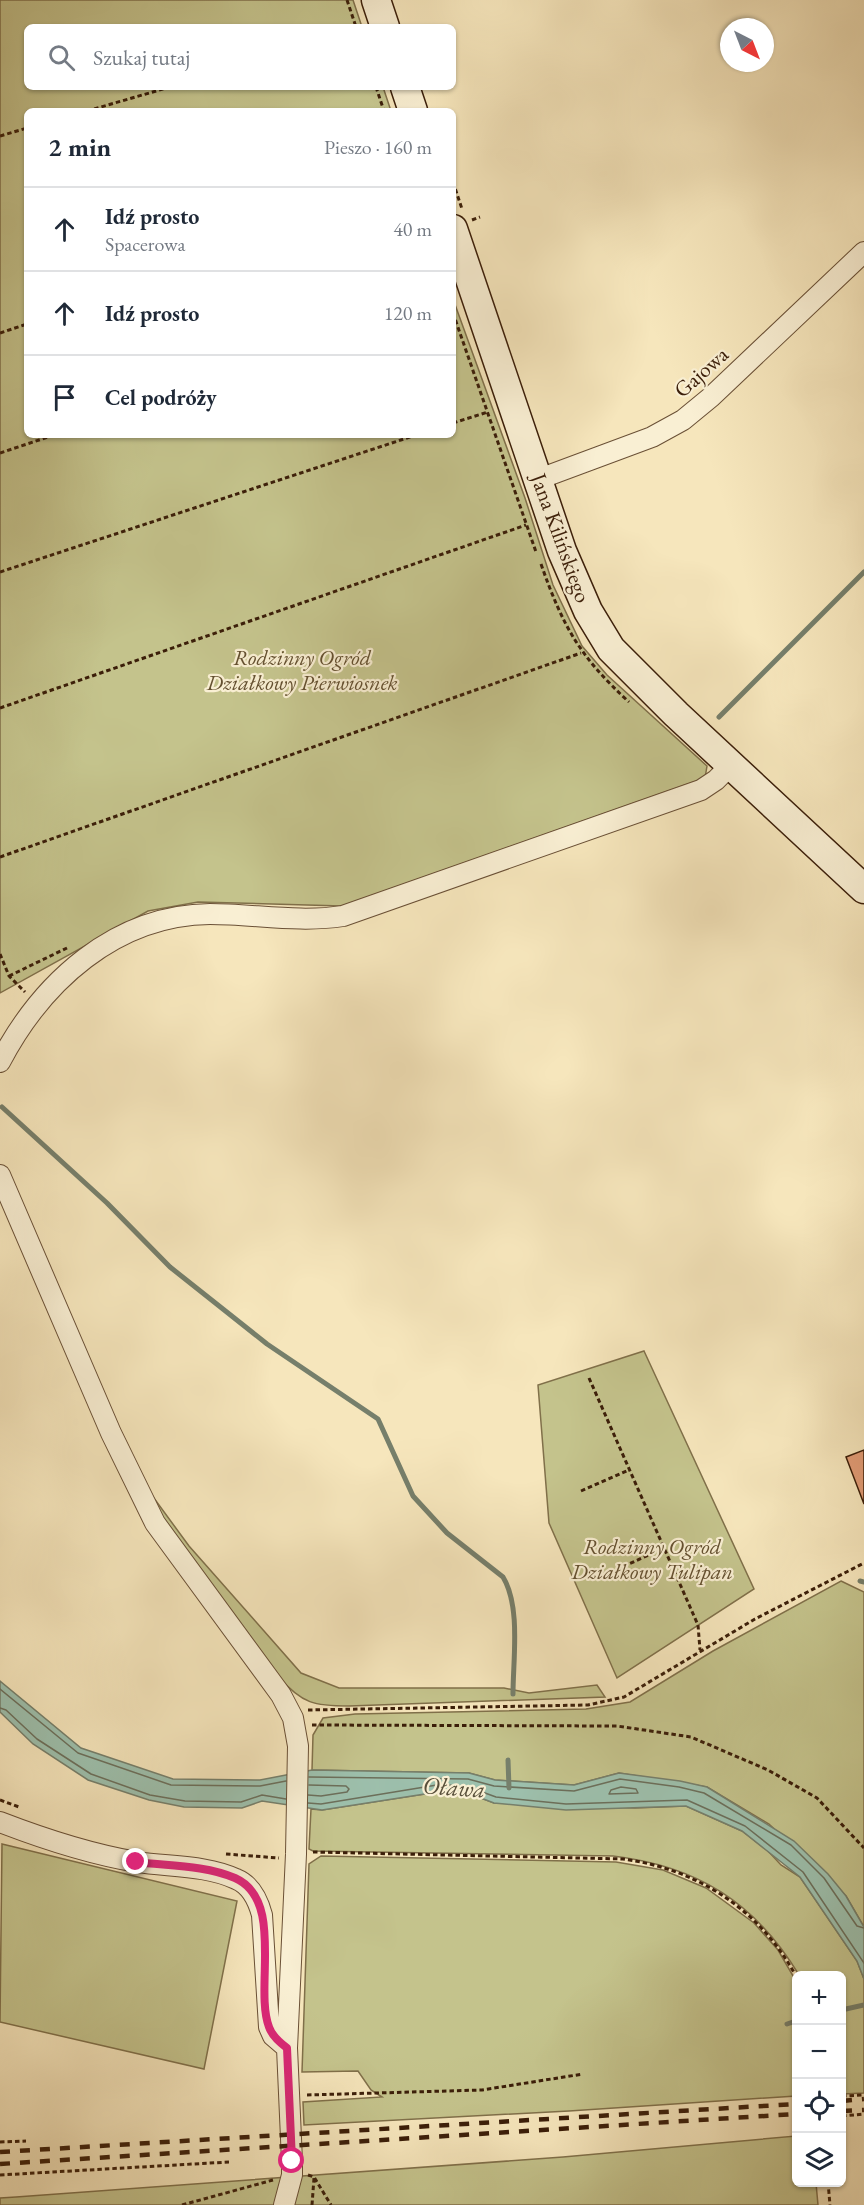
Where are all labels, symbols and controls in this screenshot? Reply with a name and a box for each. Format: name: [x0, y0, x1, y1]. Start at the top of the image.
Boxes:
north arrow: [720, 18, 774, 72]
search box: [24, 24, 456, 90]
icon: search: [45, 41, 78, 74]
text: Szukaj tutaj: [93, 43, 190, 72]
text: 2 min: [48, 130, 111, 164]
text: Pieszo · 160 m: [324, 134, 432, 160]
text: Idź prosto: [105, 202, 199, 231]
icon: ahead: [48, 213, 81, 246]
text: 40 m: [393, 216, 432, 242]
text: Spacerowa: [105, 231, 185, 257]
icon: ahead: [48, 297, 81, 330]
text: Idź prosto: [105, 299, 199, 328]
text: 120 m: [384, 300, 432, 326]
street label: Gajowa: [668, 340, 735, 404]
icon: arrive: [48, 381, 81, 414]
text: Cel podróży: [105, 383, 217, 412]
street label: Jana Kilińskiego: [524, 467, 598, 607]
park label: Rodzinny Ogród Działkowy Pierwiosnek: [205, 643, 398, 697]
park label: Rodzinny Ogród Działkowy Tulipan: [570, 1532, 733, 1586]
water label: Oława: [422, 1769, 486, 1805]
route end: [122, 1848, 148, 1874]
map controls: [792, 1971, 846, 2187]
button: +: [792, 1971, 846, 2025]
button: −: [792, 2025, 846, 2079]
button: locate: [792, 2079, 846, 2133]
button: layers: [792, 2133, 846, 2187]
route start: [278, 2147, 304, 2173]

